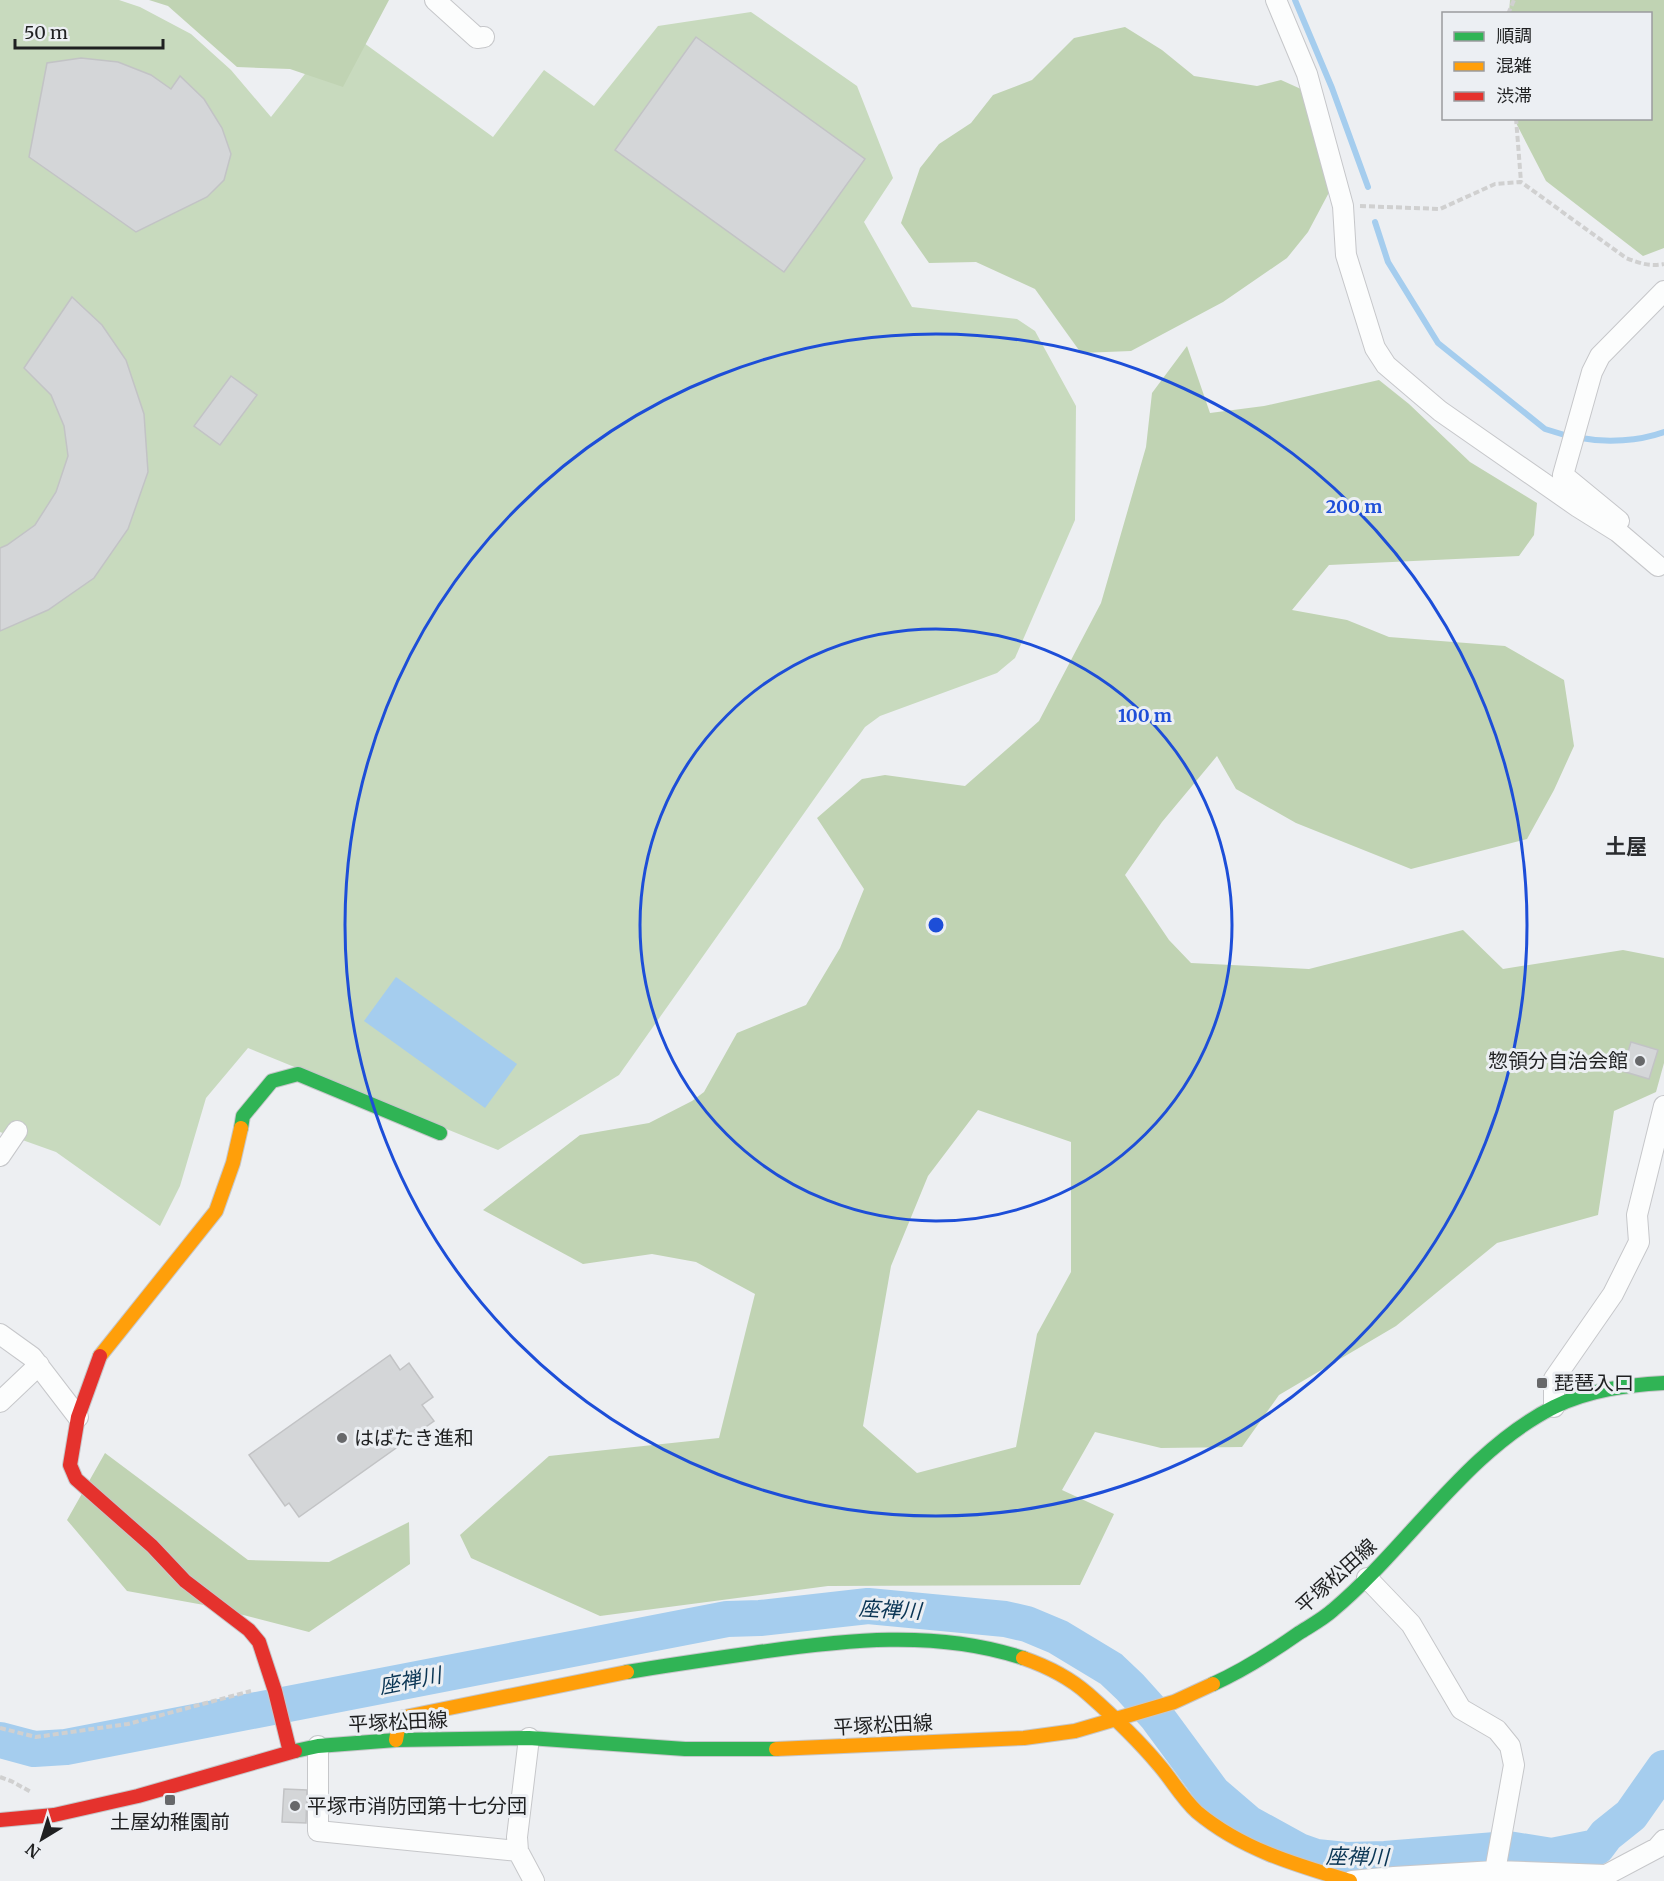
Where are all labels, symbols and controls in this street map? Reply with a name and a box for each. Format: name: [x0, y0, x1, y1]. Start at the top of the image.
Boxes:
scale bar: [15, 12, 164, 50]
legend: [1442, 12, 1652, 120]
text: 50 m: [24, 21, 68, 44]
text: 順調: [1496, 24, 1532, 47]
text: 混雑: [1496, 54, 1532, 77]
text: 渋滞: [1496, 84, 1532, 107]
text: 200 m: [1326, 495, 1382, 518]
text: 100 m: [1118, 704, 1172, 727]
district label: 土屋: [1605, 833, 1647, 860]
centre of rings: [926, 915, 946, 935]
place label: 惣領分自治会館: [1488, 1048, 1628, 1073]
marker: 惣領分自治会館: [1633, 1054, 1647, 1068]
place label: 琵琶入口: [1554, 1370, 1634, 1395]
marker: 琵琶入口: [1535, 1376, 1549, 1390]
place label: はばたき進和: [354, 1425, 474, 1450]
marker: はばたき進和: [335, 1431, 349, 1445]
street label: 平塚松田線: [1290, 1533, 1381, 1618]
water label: 座禅川: [858, 1594, 924, 1625]
water label: 座禅川: [376, 1661, 445, 1700]
street label: 平塚松田線: [347, 1706, 449, 1737]
street label: 平塚松田線: [832, 1709, 934, 1740]
marker: 土屋幼稚園前: [163, 1793, 177, 1807]
place label: 平塚市消防団第十七分団: [307, 1793, 527, 1818]
marker: 平塚市消防団第十七分団: [288, 1799, 302, 1813]
north arrow: [12, 1809, 72, 1869]
place label: 土屋幼稚園前: [110, 1809, 230, 1834]
text: N: [21, 1839, 44, 1863]
water label: 座禅川: [1325, 1842, 1391, 1871]

